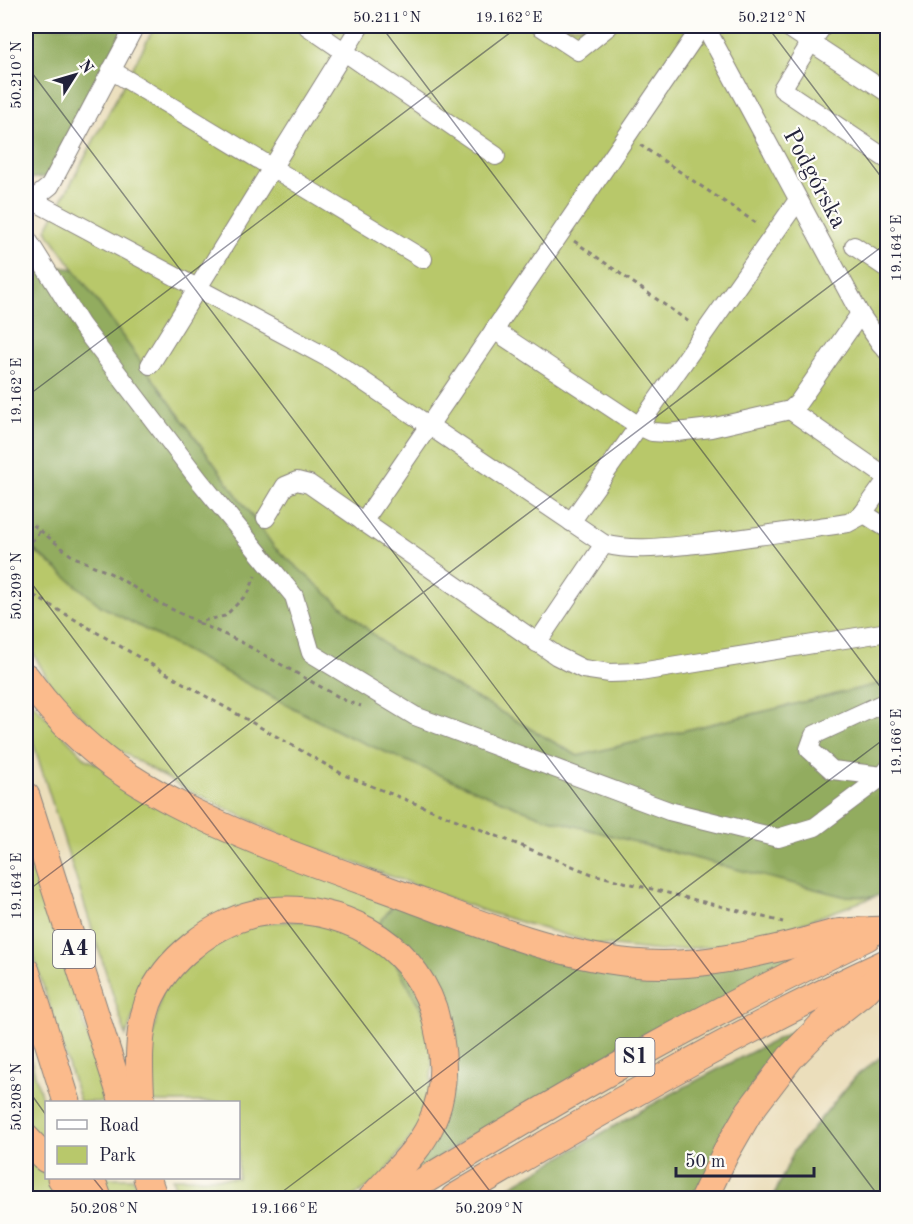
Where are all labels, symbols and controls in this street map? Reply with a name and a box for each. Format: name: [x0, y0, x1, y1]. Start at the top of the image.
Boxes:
text: 50.211°N: [353, 11, 421, 26]
text: 19.162°E: [476, 11, 542, 26]
text: 50.212°N: [738, 11, 806, 26]
text: 50.210°N: [10, 41, 25, 109]
north arrow: [45, 45, 105, 105]
text: N: [75, 57, 96, 77]
street label: Podgórska: [778, 125, 850, 233]
text: 19.164°E: [890, 215, 905, 281]
text: 19.162°E: [10, 358, 25, 424]
text: 50.209°N: [10, 552, 25, 620]
text: 19.166°E: [890, 709, 905, 775]
text: 19.164°E: [10, 853, 25, 919]
road number: A4: [53, 930, 95, 968]
road number: S1: [616, 1038, 654, 1076]
text: 50.208°N: [10, 1063, 25, 1131]
legend: [45, 1101, 240, 1179]
text: Road: [99, 1117, 139, 1135]
scale bar: [676, 1140, 814, 1178]
text: Park: [99, 1147, 136, 1165]
text: 50 m: [685, 1153, 725, 1171]
text: 50.208°N: [70, 1202, 138, 1217]
text: 19.166°E: [251, 1202, 317, 1217]
text: 50.209°N: [455, 1202, 523, 1217]

